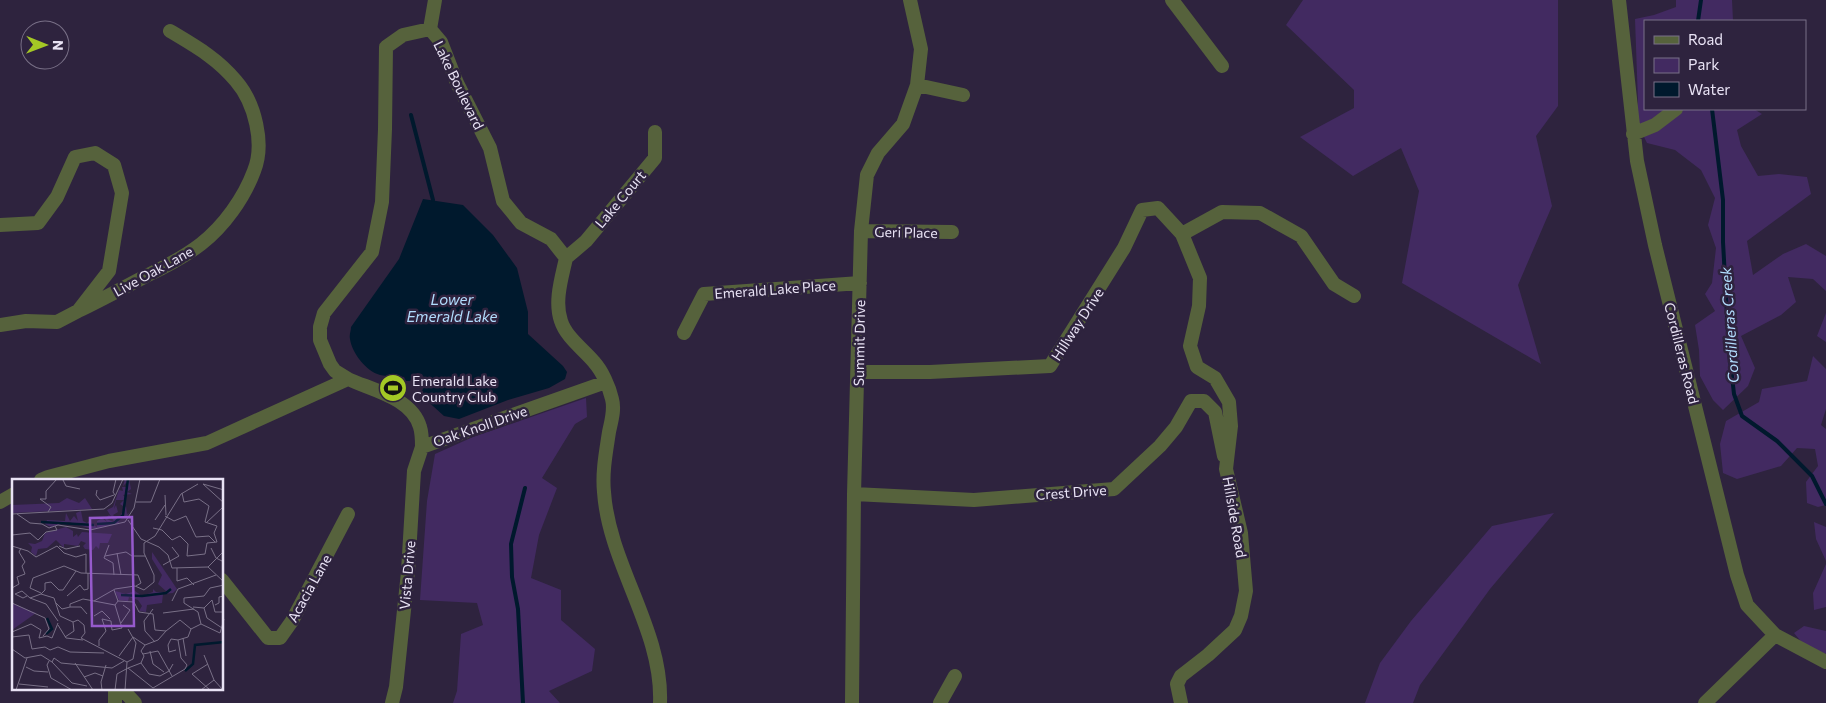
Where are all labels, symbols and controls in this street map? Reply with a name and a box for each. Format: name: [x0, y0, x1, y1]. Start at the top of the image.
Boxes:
north arrow: [20, 20, 70, 70]
legend: [1644, 20, 1806, 110]
text: Road: [1688, 30, 1723, 48]
street label: Lake Boulevard: [430, 38, 488, 132]
text: N: [50, 40, 67, 51]
text: Park: [1688, 55, 1719, 73]
text: Water: [1688, 80, 1730, 98]
street label: Lake Court: [591, 167, 649, 231]
street label: Geri Place: [874, 223, 938, 241]
street label: Live Oak Lane: [110, 242, 196, 300]
water label: Cordilleras Creek: [1716, 265, 1742, 384]
street label: Emerald Lake Place: [714, 276, 836, 302]
street label: Hillway Drive: [1047, 284, 1107, 364]
water label: Lower Emerald Lake: [406, 290, 498, 325]
street label: Summit Drive: [850, 300, 868, 386]
street label: Cordilleras Road: [1661, 300, 1703, 406]
place label: Emerald Lake Country Club: [412, 372, 497, 405]
sports icon: Emerald Lake Country Club: [378, 373, 408, 403]
street label: Oak Knoll Drive: [431, 402, 529, 450]
street label: Hillside Road: [1220, 475, 1250, 559]
inset map: [12, 479, 224, 690]
street label: Crest Drive: [1035, 481, 1107, 503]
street label: Vista Drive: [396, 540, 418, 610]
street label: Acacia Lane: [283, 551, 335, 625]

